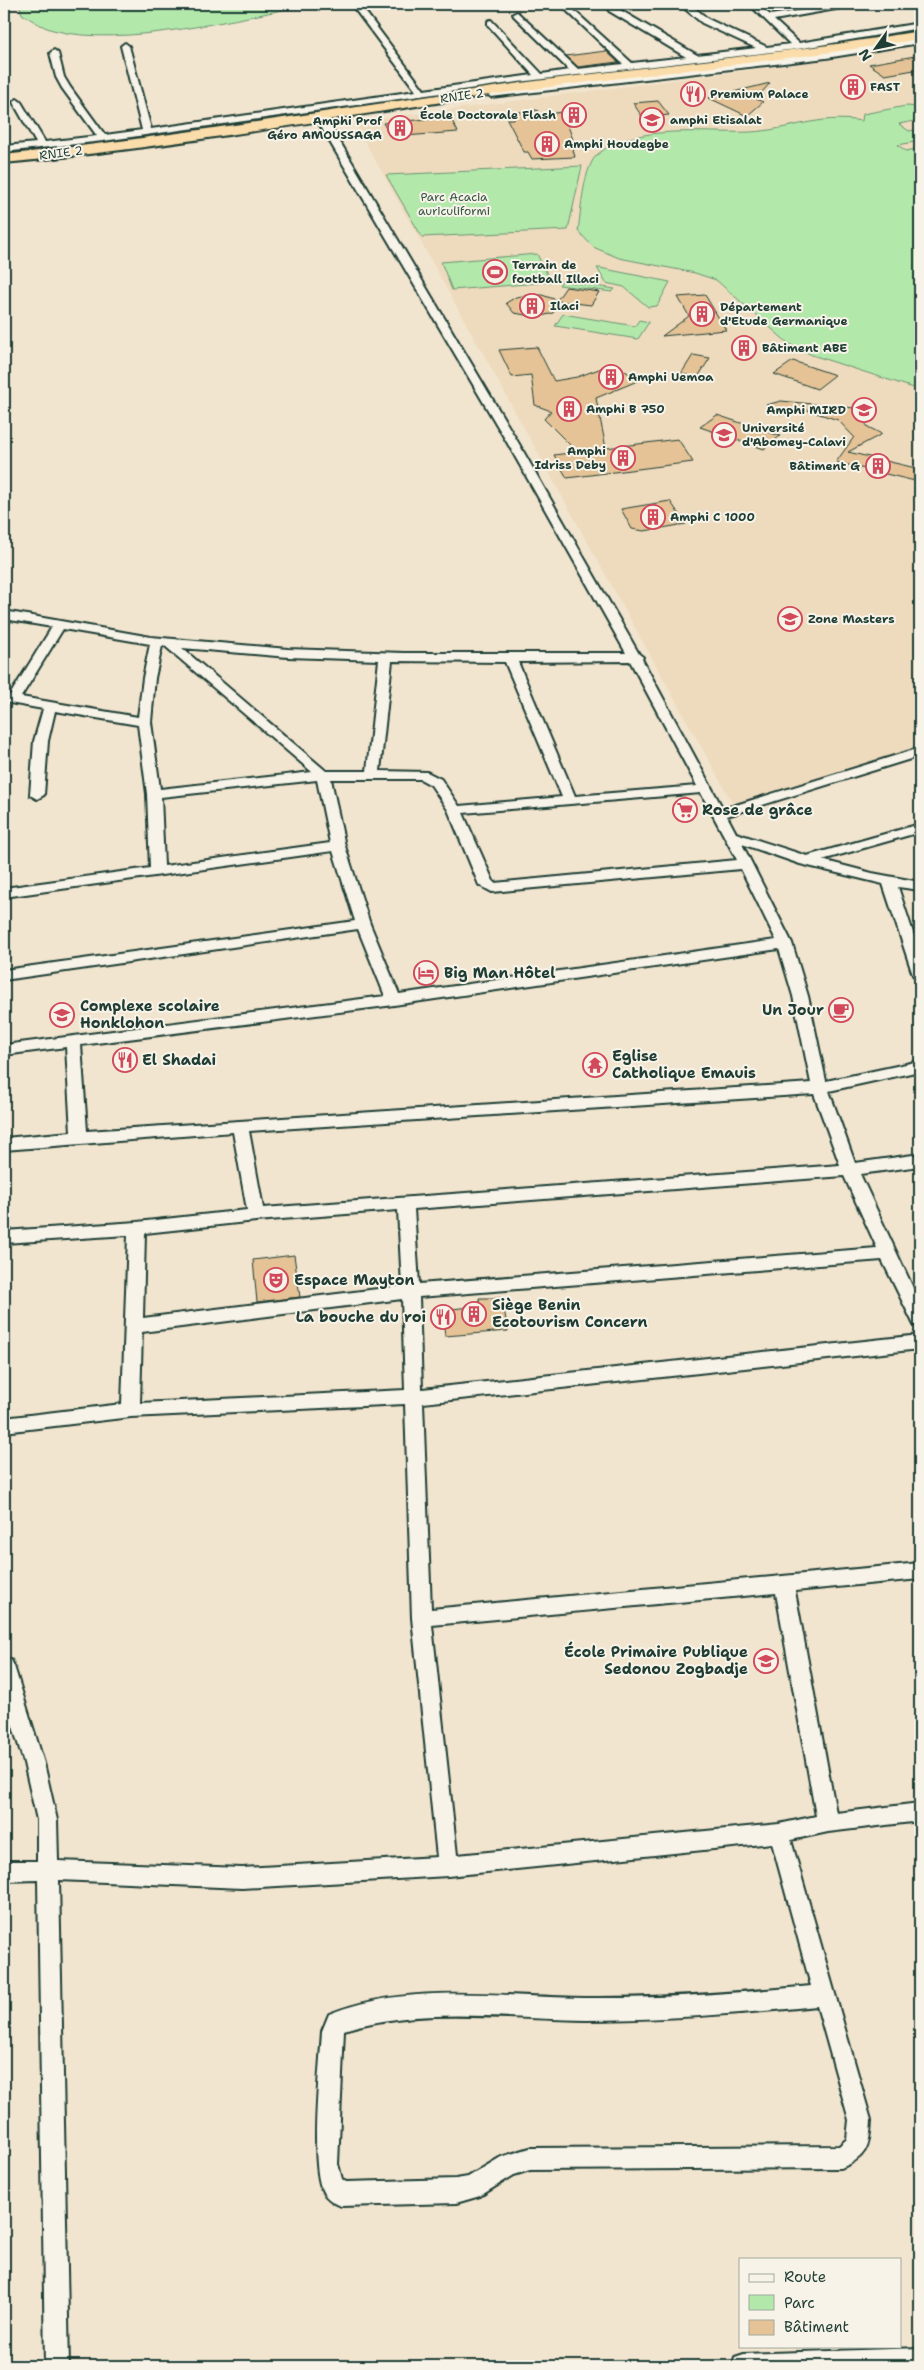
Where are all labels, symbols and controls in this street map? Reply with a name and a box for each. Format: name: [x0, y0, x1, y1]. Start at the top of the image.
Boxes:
north arrow: [852, 22, 902, 72]
text: N: [855, 46, 876, 65]
building icon: FAST: [840, 74, 866, 100]
place label: FAST: [870, 79, 901, 95]
restaurant icon: Premium Palace: [680, 81, 706, 107]
street label: RNIE 2: [439, 85, 485, 107]
place label: Premium Palace: [710, 86, 809, 102]
building icon: École Doctorale Flash: [561, 102, 587, 128]
place label: École Doctorale Flash: [420, 107, 556, 123]
school or university icon: amphi Etisalat: [639, 107, 665, 133]
place label: amphi Etisalat: [670, 112, 762, 128]
place label: Amphi Prof Géro AMOUSSAGA: [267, 113, 382, 143]
building icon: Amphi Prof Géro AMOUSSAGA: [387, 115, 413, 141]
building icon: Amphi Houdegbe: [534, 131, 560, 157]
place label: Amphi Houdegbe: [564, 136, 669, 152]
street label: RNIE 2: [38, 142, 84, 164]
park label: Parc Acacia auriculiformi: [418, 189, 490, 219]
place label: Terrain de football Illaci: [512, 257, 599, 287]
sports icon: Terrain de football Illaci: [482, 259, 508, 285]
building icon: Ilaci: [519, 293, 545, 319]
place label: Ilaci: [550, 298, 579, 314]
place label: Département d'Etude Germanique: [720, 299, 848, 329]
building icon: Département d'Etude Germanique: [689, 301, 715, 327]
building icon: Bâtiment ABE: [731, 335, 757, 361]
place label: Bâtiment ABE: [762, 340, 847, 356]
building icon: Amphi Uemoa: [598, 364, 624, 390]
place label: Amphi Uemoa: [628, 369, 714, 385]
building icon: Amphi B 750: [556, 396, 582, 422]
school or university icon: Amphi MIRD: [851, 397, 877, 423]
place label: Amphi B 750: [586, 401, 665, 417]
place label: Amphi MIRD: [766, 402, 846, 418]
place label: Université d'Abomey-Calavi: [742, 420, 846, 450]
school or university icon: Université d'Abomey-Calavi: [711, 422, 737, 448]
place label: Amphi Idriss Deby: [534, 443, 606, 473]
building icon: Amphi Idriss Deby: [610, 445, 636, 471]
building icon: Bâtiment G: [865, 453, 891, 479]
place label: Bâtiment G: [790, 458, 860, 474]
building icon: Amphi C 1000: [640, 504, 666, 530]
place label: Amphi C 1000: [670, 509, 755, 525]
school or university icon: Zone Masters: [777, 606, 803, 632]
place label: Zone Masters: [808, 611, 895, 627]
supermarket icon: Rose de grâce: [672, 797, 698, 823]
place label: Rose de grâce: [702, 800, 813, 820]
hotel icon: Big Man Hôtel: [413, 960, 439, 986]
place label: Big Man Hôtel: [444, 963, 555, 983]
place label: Complexe scolaire Honklohon: [80, 996, 220, 1033]
cafe icon: Un Jour: [828, 997, 854, 1023]
place label: Un Jour: [762, 1000, 824, 1020]
school or university icon: Complexe scolaire Honklohon: [49, 1002, 75, 1028]
place label: Eglise Catholique Emauis: [612, 1046, 756, 1083]
restaurant icon: El Shadai: [112, 1047, 138, 1073]
place label: El Shadai: [142, 1050, 216, 1070]
temple icon: Eglise Catholique Emauis: [582, 1052, 608, 1078]
theatre icon: Espace Mayton: [263, 1267, 289, 1293]
place label: Espace Mayton: [294, 1270, 414, 1290]
place label: Siège Benin Ecotourism Concern: [492, 1295, 648, 1332]
building icon: Siège Benin Ecotourism Concern: [461, 1301, 487, 1327]
restaurant icon: La bouche du roi: [430, 1304, 456, 1330]
place label: La bouche du roi: [296, 1307, 426, 1327]
place label: École Primaire Publique Sedonou Zogbadje: [564, 1641, 748, 1679]
school or university icon: École Primaire Publique Sedonou Zogbadje: [753, 1648, 779, 1674]
legend: [739, 2258, 902, 2348]
text: Route: [784, 2267, 826, 2287]
text: Parc: [784, 2293, 815, 2313]
text: Bâtiment: [784, 2317, 849, 2337]

